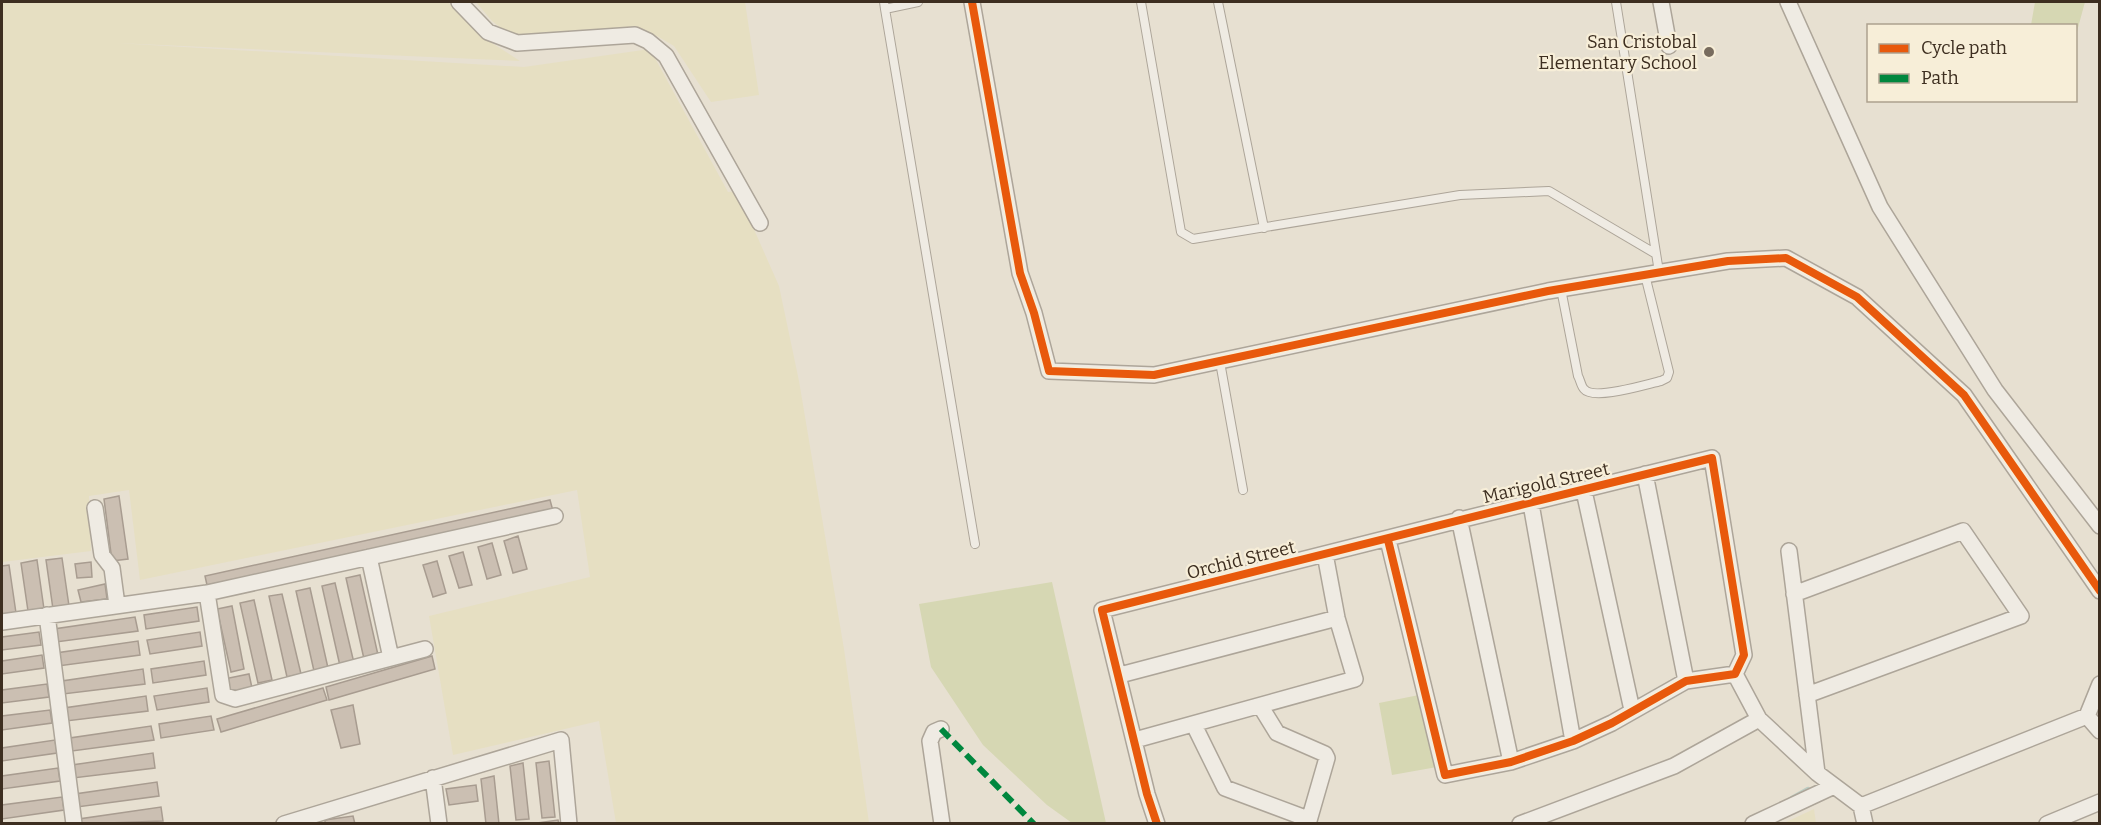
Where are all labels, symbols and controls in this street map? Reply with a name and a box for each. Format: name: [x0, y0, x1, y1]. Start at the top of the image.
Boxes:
legend: [1867, 24, 2077, 102]
place label: San Cristobal Elementary School: [1538, 31, 1697, 74]
text: Cycle path: [1921, 37, 2007, 59]
marker: San Cristobal Elementary School: [1702, 45, 1716, 59]
text: Path: [1921, 67, 1959, 89]
street label: Marigold Street: [1481, 458, 1612, 508]
street label: Orchid Street: [1184, 536, 1298, 584]

